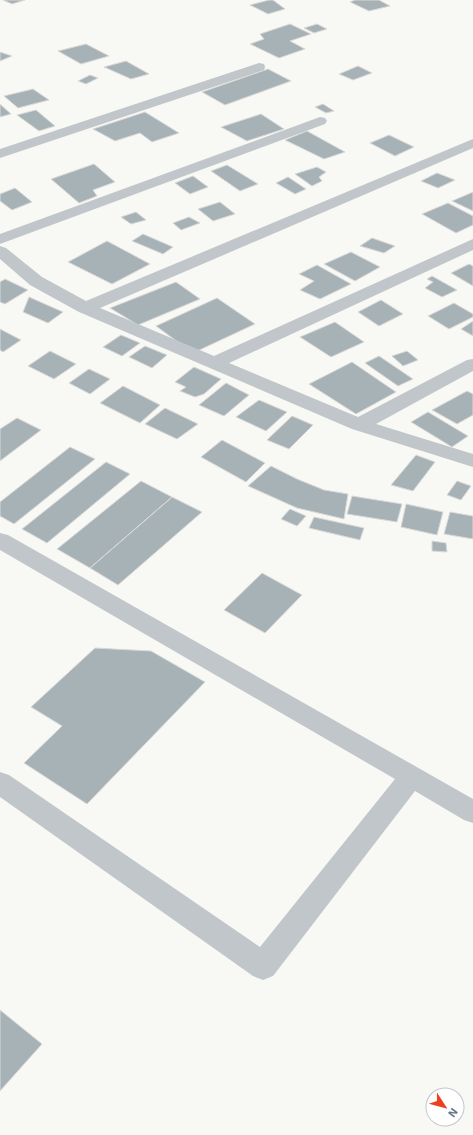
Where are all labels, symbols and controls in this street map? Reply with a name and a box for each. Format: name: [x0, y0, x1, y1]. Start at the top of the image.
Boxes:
north arrow: [425, 1087, 465, 1127]
text: N: [446, 1106, 461, 1120]

